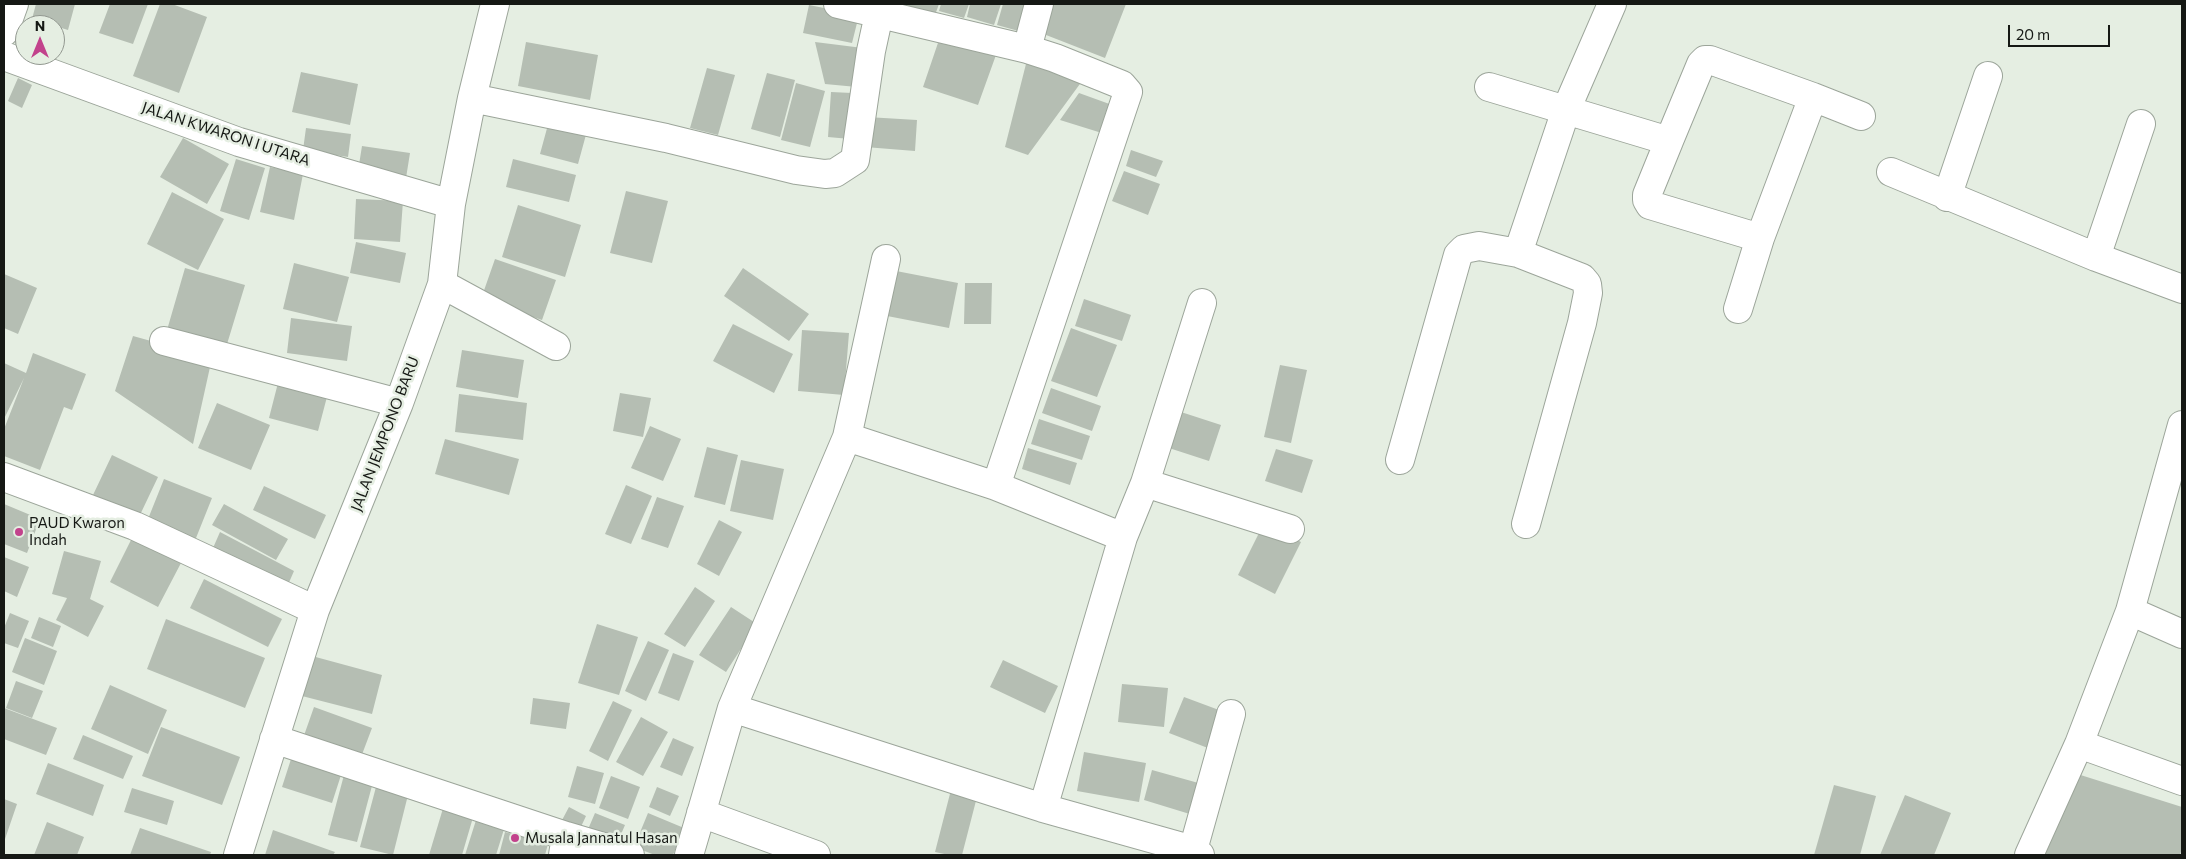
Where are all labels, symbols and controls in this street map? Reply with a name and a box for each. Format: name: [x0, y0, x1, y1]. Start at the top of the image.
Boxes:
north arrow: [15, 15, 65, 65]
scale bar: [2011, 15, 2114, 47]
text: N: [35, 17, 45, 34]
text: 20 m: [2016, 25, 2050, 43]
street label: JALAN KWARON I UTARA: [140, 98, 312, 170]
street label: JALAN JEMPONO BARU: [347, 354, 423, 514]
place label: PAUD Kwaron Indah: [29, 514, 125, 549]
marker: PAUD Kwaron Indah: [13, 526, 25, 538]
place label: Musala Jannatul Hasan: [525, 829, 678, 847]
marker: Musala Jannatul Hasan: [509, 832, 521, 844]

